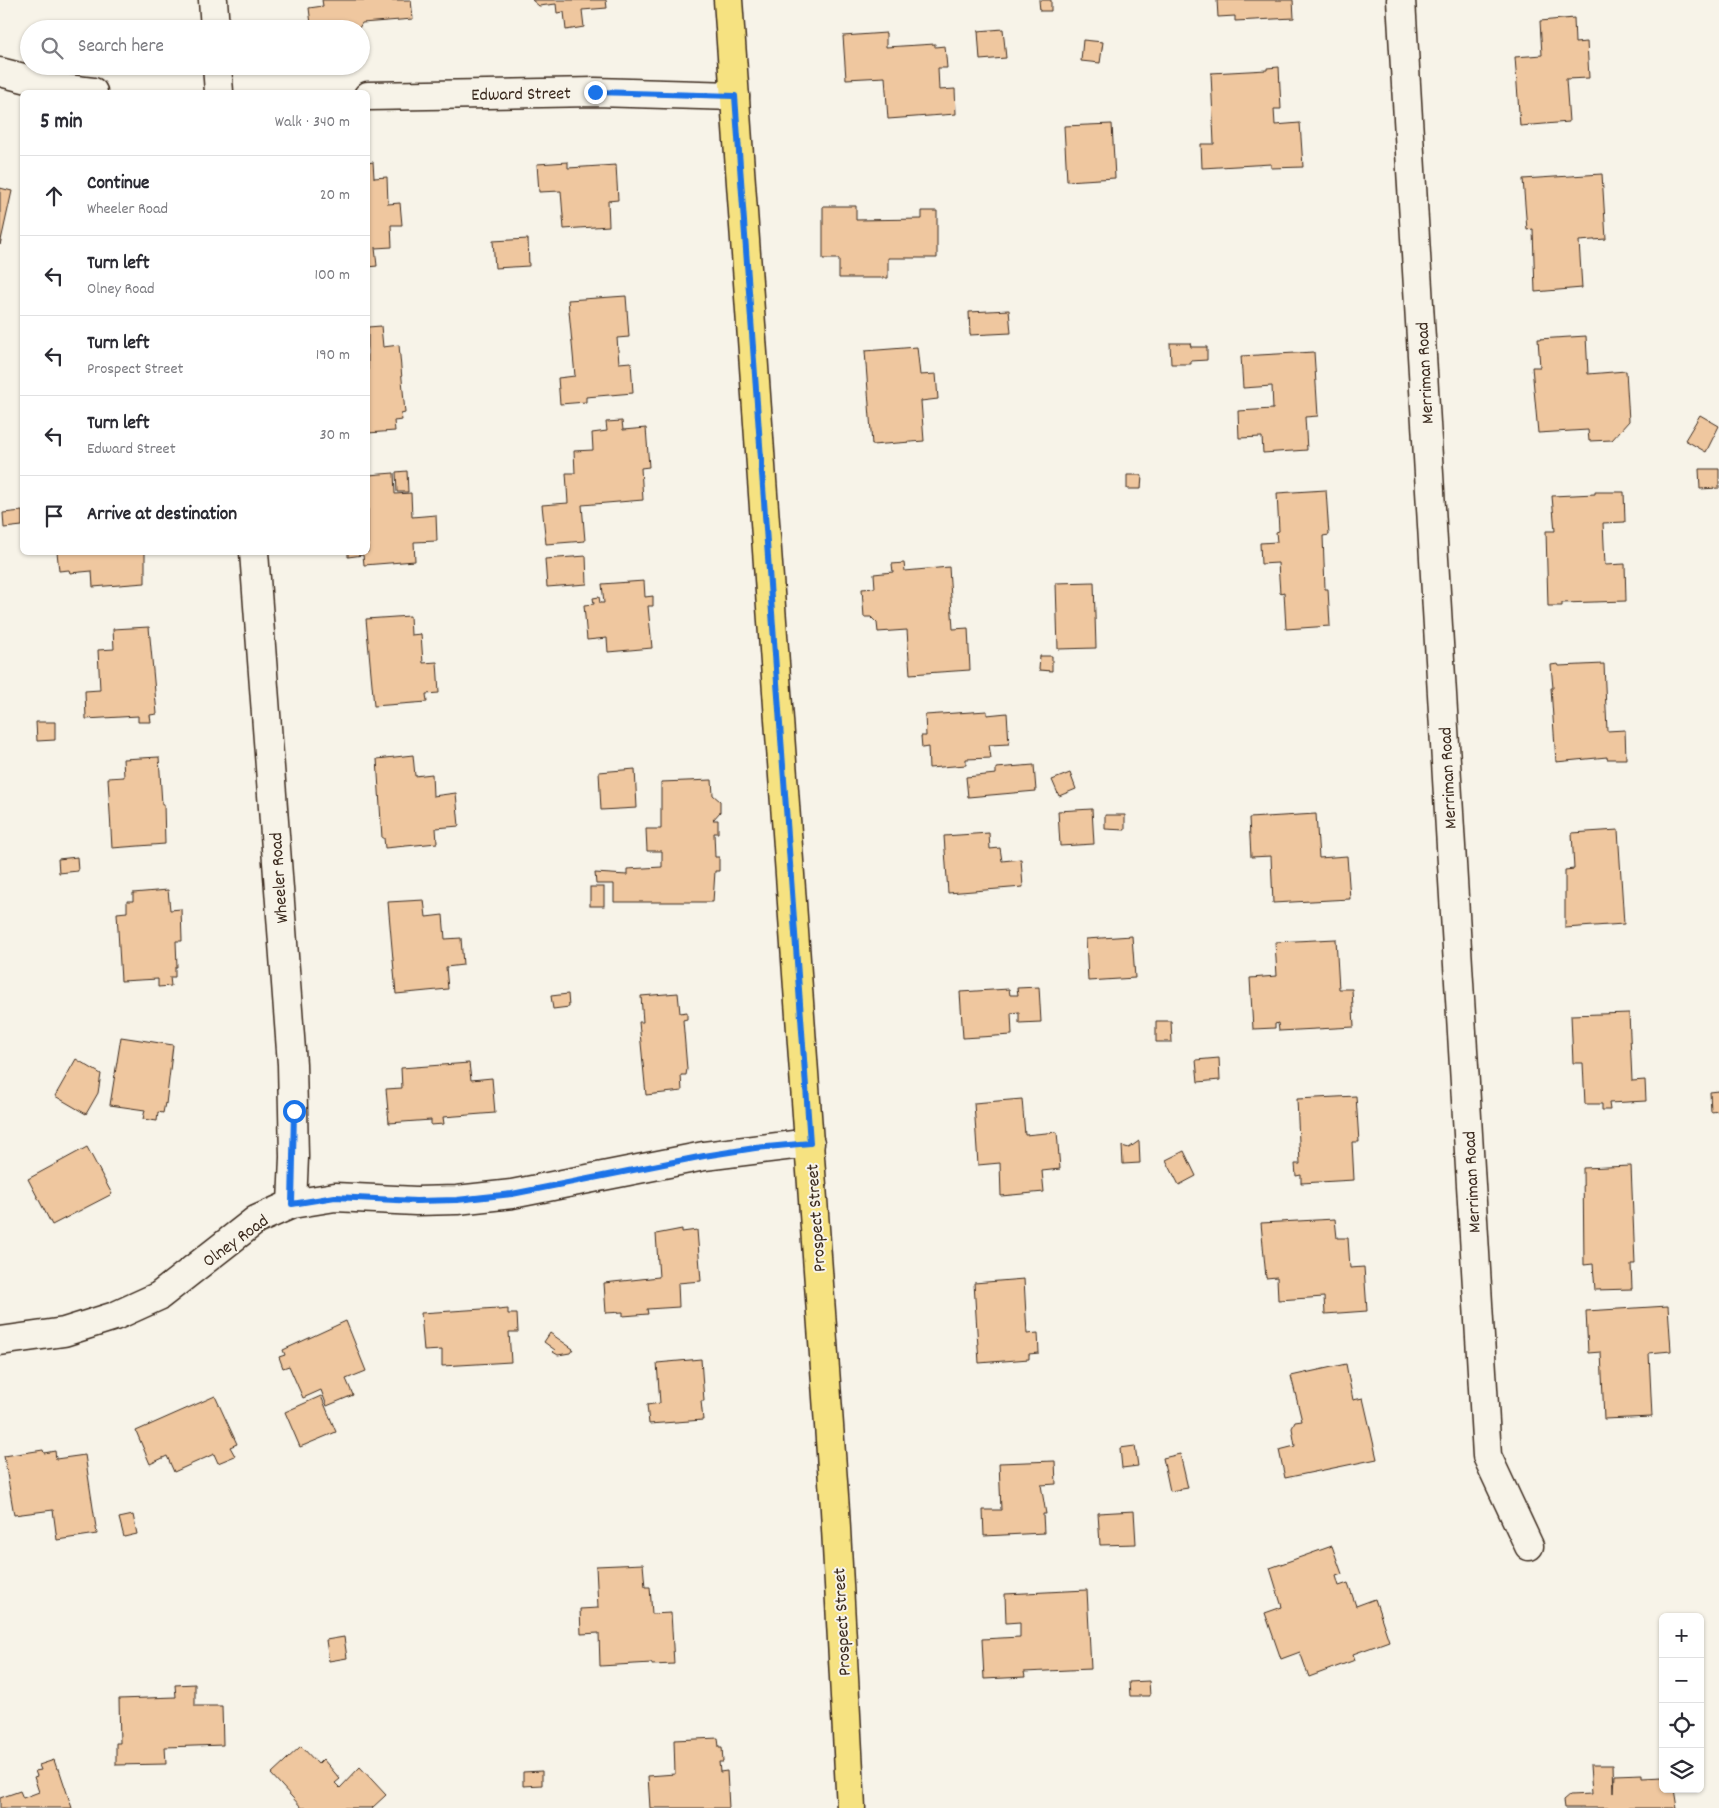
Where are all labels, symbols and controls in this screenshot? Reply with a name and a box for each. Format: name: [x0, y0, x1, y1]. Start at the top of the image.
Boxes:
search box: [20, 20, 370, 75]
icon: search: [38, 34, 66, 62]
text: Search here: [78, 34, 164, 61]
route end: [584, 81, 607, 104]
street label: Edward Street: [471, 82, 571, 109]
text: 5 min: [40, 108, 83, 138]
text: Walk · 340 m: [275, 111, 350, 134]
text: Continue: [87, 171, 149, 198]
icon: ahead: [40, 182, 68, 210]
text: 20 m: [320, 184, 350, 207]
text: Wheeler Road: [87, 198, 168, 221]
text: Turn left: [87, 251, 150, 278]
icon: left: [40, 262, 68, 290]
text: 100 m: [314, 264, 350, 287]
text: Olney Road: [87, 278, 155, 301]
street label: Merriman Road: [1411, 321, 1442, 424]
text: Turn left: [87, 331, 150, 358]
icon: left: [40, 342, 68, 370]
text: 190 m: [316, 344, 350, 367]
text: Prospect Street: [87, 358, 183, 381]
text: Turn left: [87, 411, 150, 438]
icon: left: [40, 422, 68, 450]
text: 30 m: [320, 424, 350, 447]
text: Edward Street: [87, 438, 176, 461]
icon: arrive: [40, 502, 68, 530]
text: Arrive at destination: [87, 502, 237, 529]
street label: Merriman Road: [1434, 726, 1465, 829]
street label: Wheeler Road: [265, 832, 296, 924]
route start: [283, 1100, 306, 1123]
street label: Merriman Road: [1458, 1130, 1489, 1233]
street label: Prospect Street: [801, 1163, 834, 1273]
street label: Olney Road: [198, 1210, 275, 1274]
street label: Prospect Street: [828, 1567, 859, 1677]
map controls: [1659, 1613, 1704, 1793]
button: +: [1659, 1613, 1704, 1658]
button: −: [1659, 1658, 1704, 1703]
button: locate: [1659, 1703, 1704, 1748]
button: layers: [1659, 1748, 1704, 1793]

